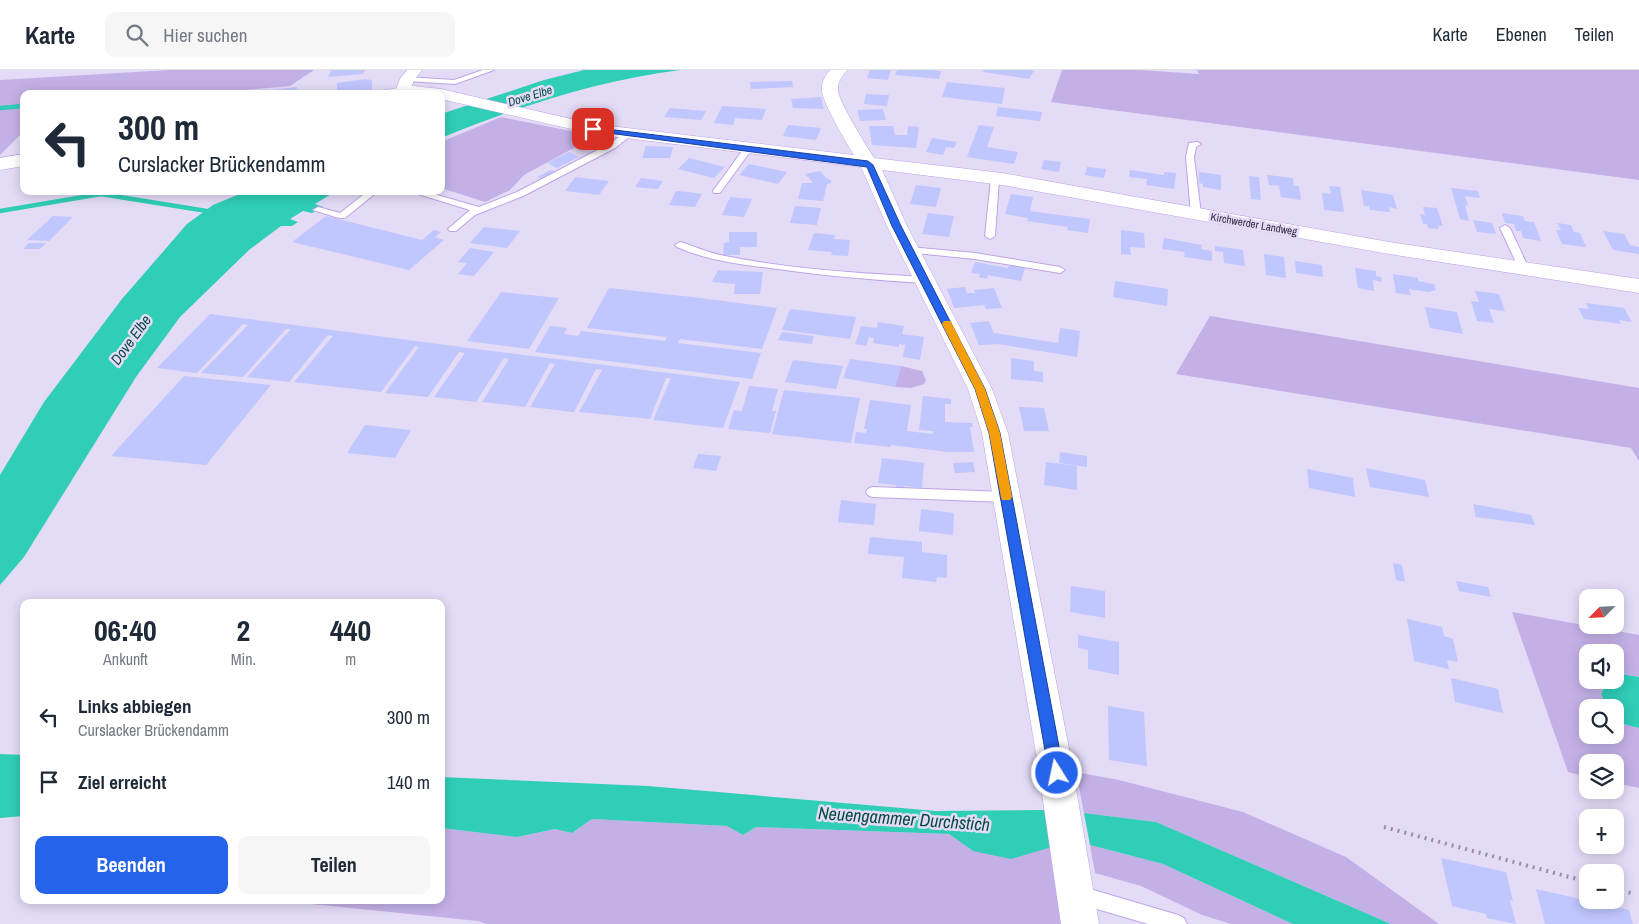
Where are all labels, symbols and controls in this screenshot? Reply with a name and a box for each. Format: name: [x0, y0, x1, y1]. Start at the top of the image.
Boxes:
search box: [105, 12, 455, 57]
text: Karte: [25, 19, 75, 51]
icon: search: [123, 21, 151, 49]
text: Hier suchen: [163, 22, 247, 48]
text: Karte: [1432, 22, 1468, 47]
text: Ebenen: [1496, 22, 1547, 47]
text: Teilen: [1575, 22, 1614, 47]
water label: Dove Elbe: [506, 82, 555, 110]
text: 300 m: [118, 104, 199, 151]
pin: [572, 108, 614, 150]
icon: left: [35, 110, 100, 175]
icon: arrive: [579, 115, 607, 143]
text: Curslacker Brückendamm: [118, 149, 326, 179]
street label: Kirchwerder Landweg: [1210, 209, 1298, 239]
water label: Dove Elbe: [105, 310, 156, 369]
north arrow: [1579, 589, 1624, 634]
map controls: [1579, 589, 1624, 909]
text: 06:40: [94, 610, 157, 650]
text: 2: [237, 610, 250, 650]
text: 440: [330, 610, 371, 650]
button: sound: [1579, 644, 1624, 689]
text: Ankunft: [103, 648, 148, 670]
text: Min.: [231, 648, 256, 670]
text: m: [345, 648, 356, 670]
text: Links abbiegen: [78, 693, 191, 719]
button: search: [1579, 699, 1624, 744]
icon: left: [35, 703, 63, 731]
text: 300 m: [387, 704, 430, 730]
text: Curslacker Brückendamm: [78, 719, 229, 741]
position arrow: [1030, 746, 1082, 798]
button: layers: [1579, 754, 1624, 799]
icon: arrive: [35, 768, 63, 796]
text: Ziel erreicht: [78, 769, 166, 795]
text: 140 m: [387, 769, 430, 795]
water label: Neuengammer Durchstich: [817, 800, 991, 837]
button: +: [1579, 809, 1624, 854]
button: Beenden: [35, 836, 228, 894]
button: Teilen: [238, 836, 430, 894]
button: −: [1579, 864, 1624, 909]

